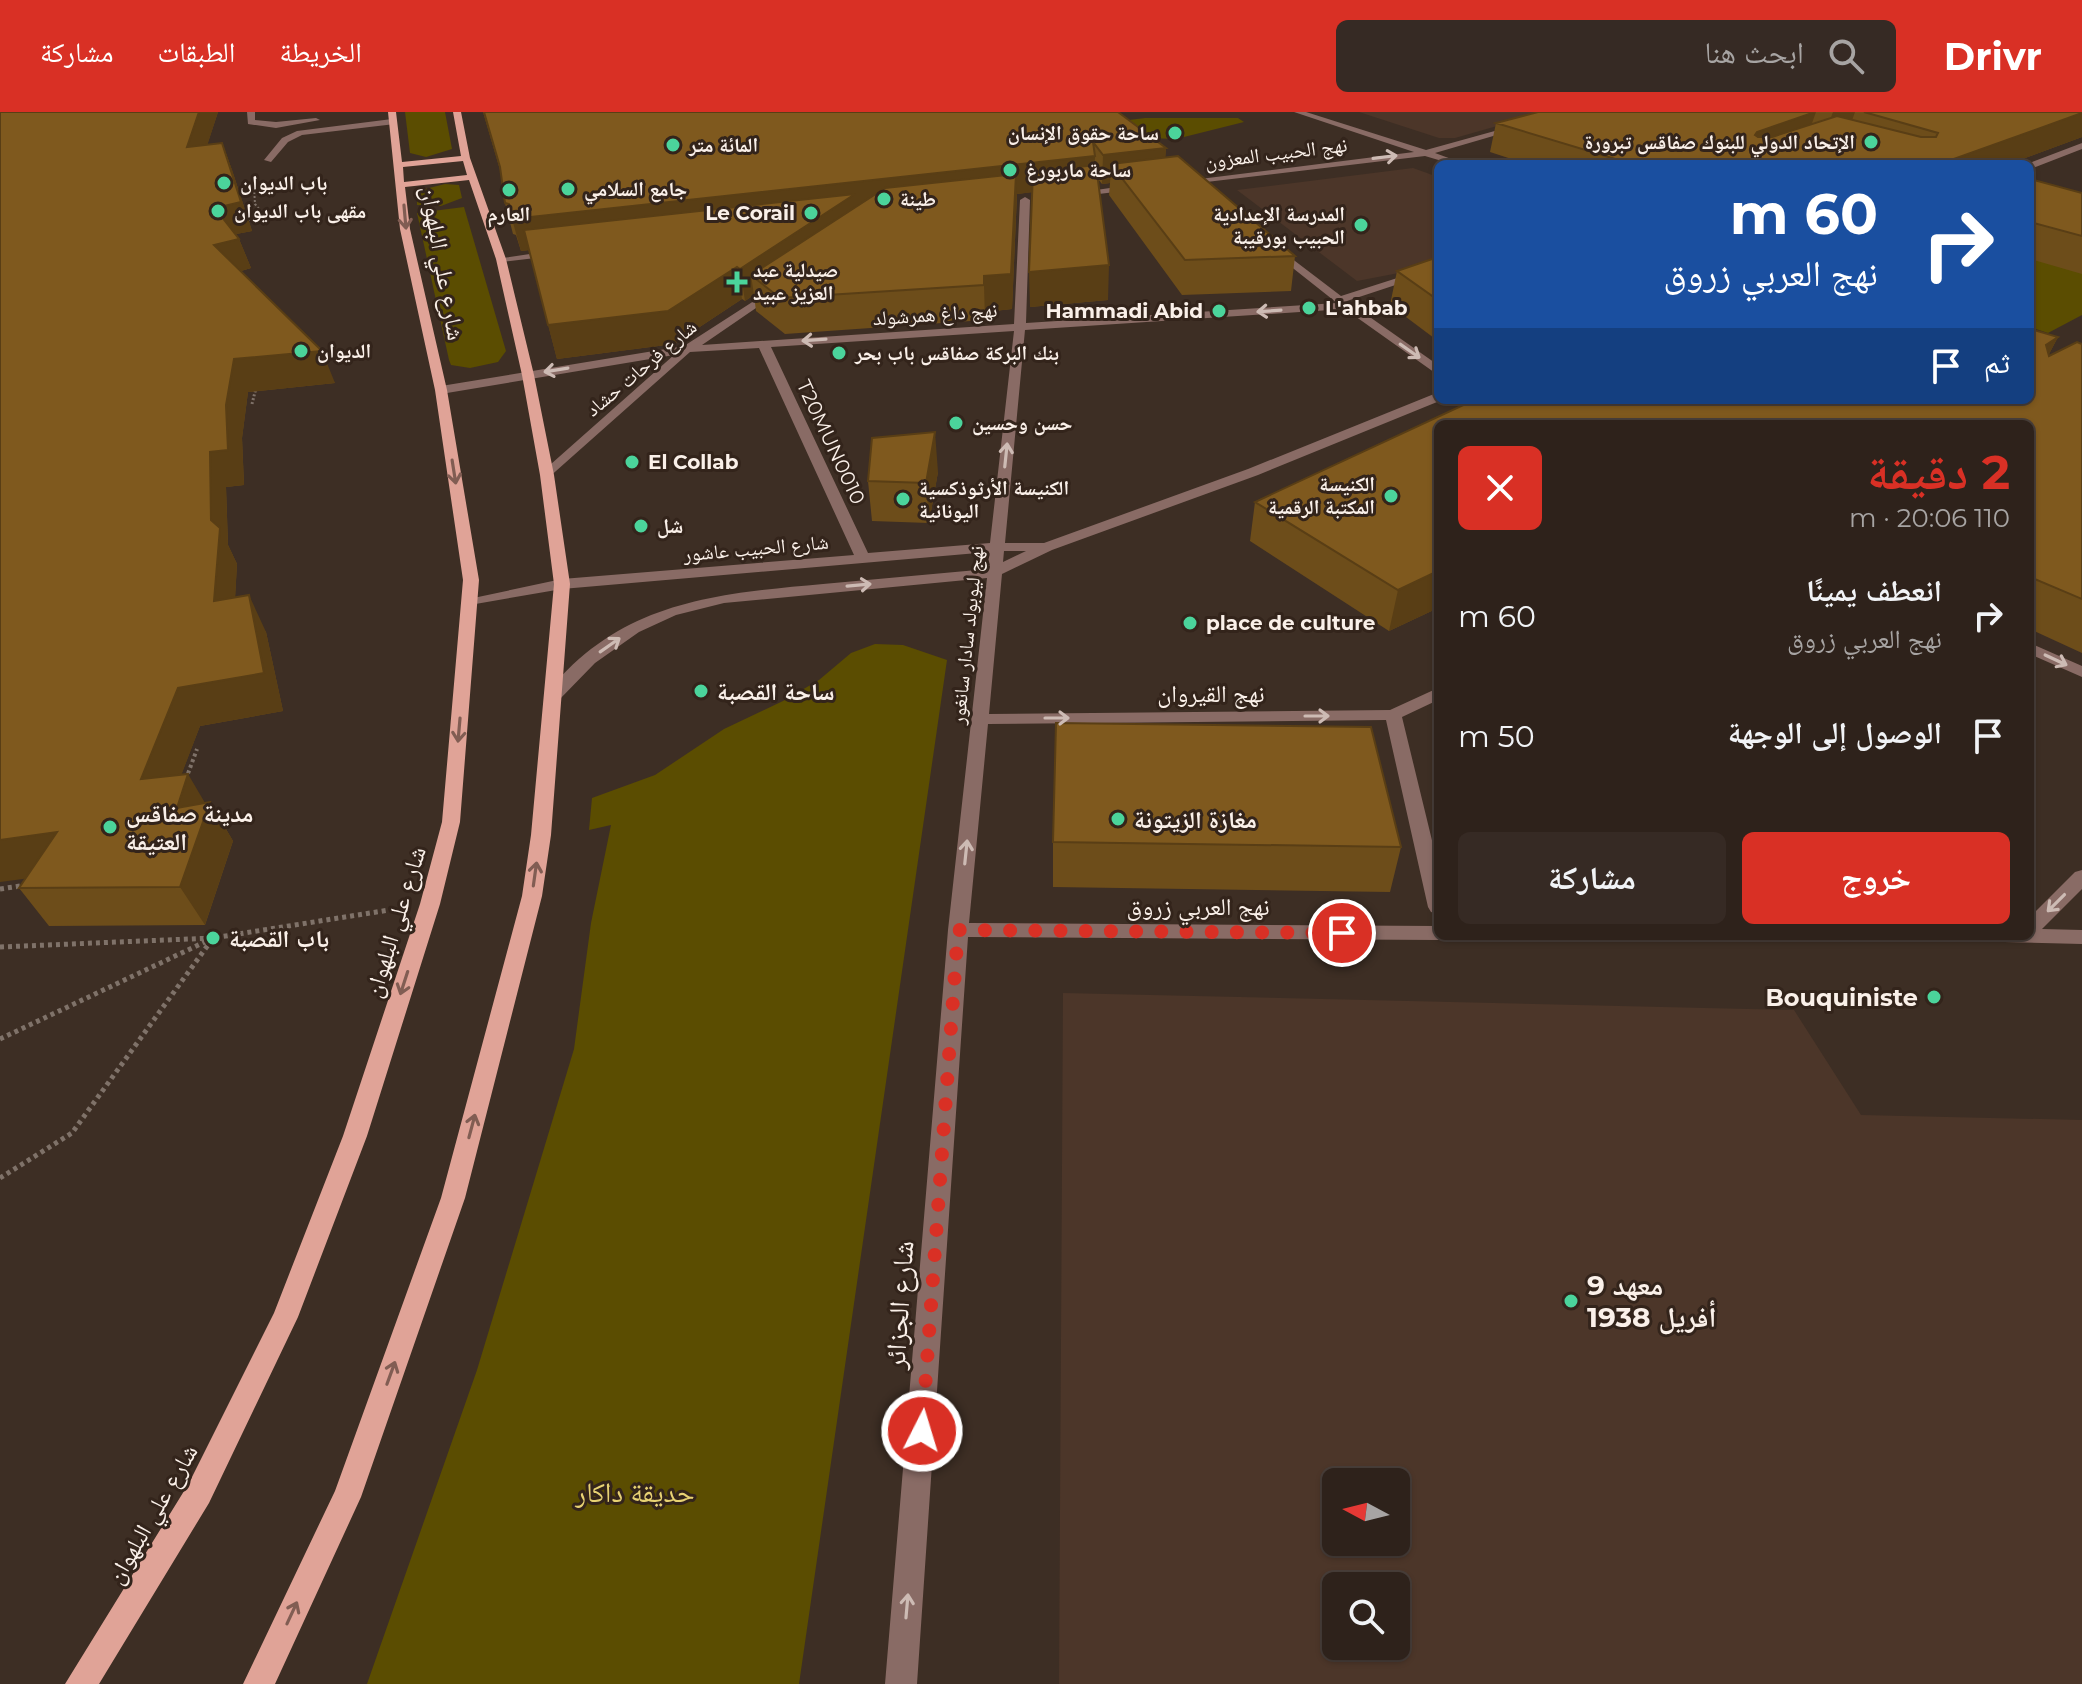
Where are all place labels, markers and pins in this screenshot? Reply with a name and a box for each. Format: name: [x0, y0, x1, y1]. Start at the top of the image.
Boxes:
place label: ساحة حقوق الإنسان: [1008, 121, 1159, 145]
marker: ساحة حقوق الإنسان: [1166, 124, 1184, 142]
place label: الإتحاد الدولي للبنوك صفاقس تبرورة: [1585, 130, 1855, 158]
place label: المائة متر: [688, 133, 758, 157]
marker: الإتحاد الدولي للبنوك صفاقس تبرورة: [1862, 133, 1880, 151]
marker: المائة متر: [664, 136, 682, 154]
place label: ساحة ماربورغ: [1026, 158, 1131, 183]
marker: ساحة ماربورغ: [1001, 161, 1019, 179]
place label: باب الديوان: [240, 171, 327, 195]
marker: باب الديوان: [215, 174, 233, 192]
place label: جامع السلامي: [584, 177, 687, 205]
marker: جامع السلامي: [559, 180, 577, 198]
marker: العارم: [500, 181, 518, 199]
place label: طينة: [900, 187, 936, 211]
marker: طينة: [875, 190, 893, 208]
place label: مقهى باب الديوان: [234, 199, 366, 224]
place label: Le Corail: [705, 201, 795, 225]
marker: مقهى باب الديوان: [209, 202, 227, 220]
place label: العارم: [488, 202, 530, 228]
place label: المدرسة الإعدادية الحبيب بورقيبة: [1213, 202, 1345, 249]
marker: Le Corail: [802, 204, 820, 222]
marker: المدرسة الإعدادية الحبيب بورقيبة: [1352, 216, 1370, 234]
place label: صيدلية عبد العزيز عبيد: [753, 258, 838, 305]
marker: صيدلية عبد العزيز عبيد: [728, 273, 746, 291]
place label: L'ahbab: [1325, 296, 1408, 320]
place label: Hammadi Abid: [1046, 299, 1203, 323]
marker: L'ahbab: [1300, 299, 1318, 317]
marker: Hammadi Abid: [1210, 302, 1228, 320]
place label: الديوان: [317, 339, 371, 363]
place label: بنك البركة صفاقس باب بحر: [854, 341, 1059, 366]
marker: الديوان: [292, 342, 310, 360]
marker: بنك البركة صفاقس باب بحر: [830, 344, 848, 362]
place label: حسن وحسين: [972, 411, 1073, 436]
marker: حسن وحسين: [947, 414, 965, 432]
place label: El Collab: [648, 450, 739, 474]
marker: El Collab: [623, 453, 641, 471]
place label: الكنيسة المكتبة الرقمية: [1268, 472, 1375, 519]
place label: الكنيسة الأرثوذكسية اليونانية: [919, 476, 1069, 523]
marker: الكنيسة المكتبة الرقمية: [1382, 487, 1400, 505]
marker: الكنيسة الأرثوذكسية اليونانية: [894, 490, 912, 508]
place label: شل: [657, 514, 683, 539]
marker: شل: [632, 517, 650, 535]
place label: place de culture: [1206, 611, 1375, 635]
marker: place de culture: [1181, 614, 1199, 632]
place label: ساحة القصبة: [717, 677, 835, 706]
marker: ساحة القصبة: [692, 682, 710, 700]
place label: مدينة صفاقس العتيقة: [126, 799, 253, 856]
place label: مغازة الزيتونة: [1134, 805, 1257, 834]
marker: مغازة الزيتونة: [1109, 810, 1127, 828]
marker: مدينة صفاقس العتيقة: [101, 818, 119, 836]
pin: [1308, 899, 1376, 967]
place label: باب القصبة: [229, 924, 329, 953]
marker: باب القصبة: [204, 929, 222, 947]
place label: Bouquiniste: [1765, 983, 1918, 1012]
marker: Bouquiniste: [1925, 988, 1943, 1006]
place label: معهد 9 أفريل 1938: [1587, 1268, 1716, 1335]
marker: معهد 9 أفريل 1938: [1562, 1292, 1580, 1310]

